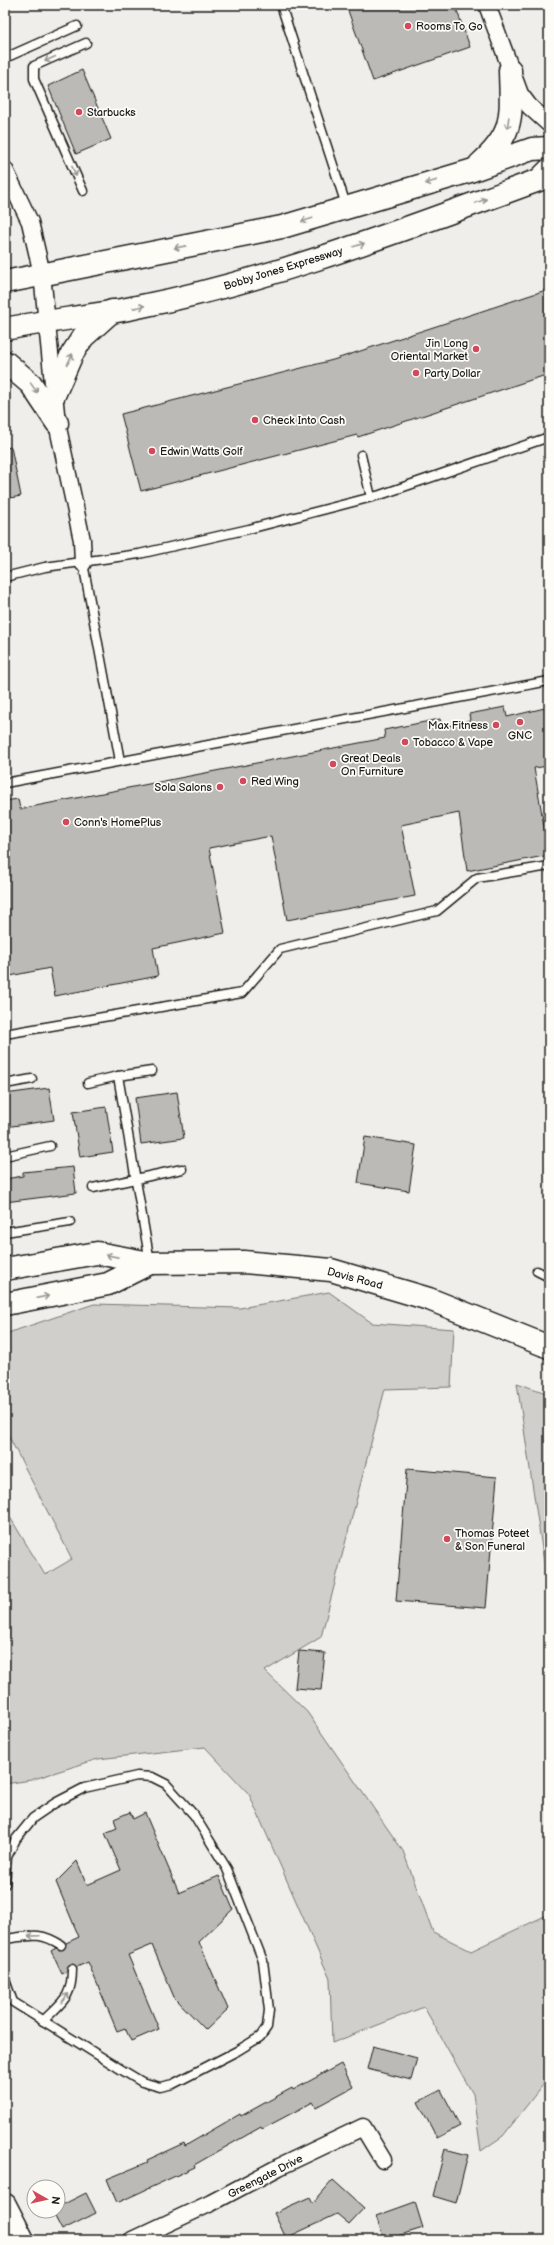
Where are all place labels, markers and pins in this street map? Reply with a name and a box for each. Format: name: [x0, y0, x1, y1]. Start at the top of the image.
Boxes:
place label: Rooms To Go: [416, 20, 483, 33]
marker: Rooms To Go: [403, 21, 413, 31]
place label: Starbucks: [87, 106, 136, 119]
marker: Starbucks: [74, 107, 84, 117]
place label: Jin Long Oriental Market: [391, 337, 469, 363]
marker: Jin Long Oriental Market: [471, 344, 481, 354]
place label: Party Dollar: [424, 367, 482, 380]
marker: Party Dollar: [411, 368, 421, 378]
place label: Check Into Cash: [263, 414, 345, 427]
marker: Check Into Cash: [250, 415, 260, 425]
place label: Edwin Watts Golf: [160, 445, 243, 458]
marker: Edwin Watts Golf: [147, 446, 157, 456]
marker: GNC: [515, 717, 525, 727]
place label: Max Fitness: [428, 719, 489, 732]
marker: Max Fitness: [491, 720, 501, 730]
place label: GNC: [508, 729, 532, 742]
place label: Tobacco & Vape: [413, 736, 494, 749]
marker: Tobacco & Vape: [400, 737, 410, 747]
place label: Great Deals On Furniture: [341, 752, 404, 778]
marker: Great Deals On Furniture: [328, 759, 338, 769]
place label: Red Wing: [251, 775, 299, 788]
marker: Red Wing: [238, 776, 248, 786]
place label: Sola Salons: [155, 781, 213, 794]
marker: Sola Salons: [215, 782, 225, 792]
place label: Conn's HomePlus: [74, 816, 162, 829]
marker: Conn's HomePlus: [61, 817, 71, 827]
place label: Thomas Poteet & Son Funeral: [455, 1527, 530, 1553]
marker: Thomas Poteet & Son Funeral: [442, 1534, 452, 1544]

